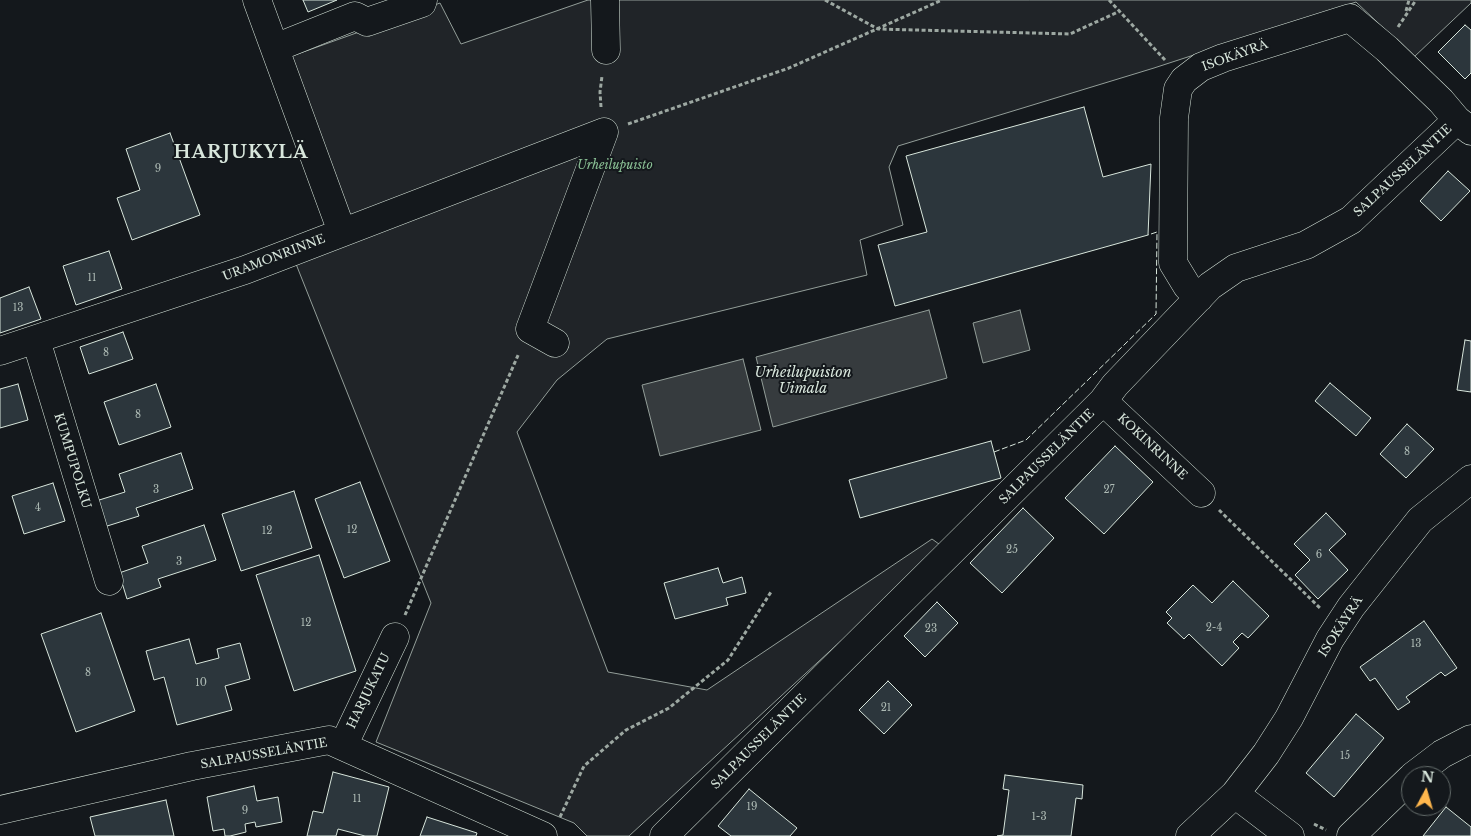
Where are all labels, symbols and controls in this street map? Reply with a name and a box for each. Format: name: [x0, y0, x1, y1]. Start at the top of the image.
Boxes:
street label: ISOKÄYRÄ: [1200, 37, 1270, 75]
street label: SALPAUSSELÄNTIE: [1351, 122, 1455, 220]
district label: HARJUKYLÄ: [172, 142, 310, 164]
park label: Urheilupuisto: [577, 159, 653, 173]
house number: 9: [155, 163, 161, 175]
street label: URAMONRINNE: [221, 232, 327, 284]
house number: 11: [88, 272, 96, 284]
house number: 13: [13, 302, 23, 314]
house number: 8: [103, 347, 109, 359]
water label: Urheilupuiston Uimala: [755, 365, 851, 398]
street label: SALPAUSSELÄNTIE: [996, 406, 1098, 508]
house number: 8: [135, 409, 141, 421]
street label: KUMPUPOLKU: [51, 411, 93, 511]
street label: KOKINRINNE: [1114, 411, 1190, 483]
house number: 8: [1404, 446, 1410, 458]
house number: 3: [153, 484, 159, 496]
house number: 27: [1103, 484, 1115, 496]
house number: 4: [35, 502, 41, 514]
house number: 12: [347, 524, 357, 536]
house number: 12: [262, 525, 272, 537]
house number: 25: [1006, 544, 1018, 556]
house number: 6: [1316, 549, 1322, 561]
house number: 3: [176, 556, 182, 568]
street label: ISOKÄYRÄ: [1316, 594, 1366, 660]
house number: 12: [301, 617, 311, 629]
house number: 2-4: [1206, 622, 1222, 634]
house number: 23: [925, 623, 937, 635]
house number: 13: [1411, 638, 1421, 650]
street label: HARJUKATU: [344, 651, 394, 731]
house number: 8: [85, 667, 91, 679]
house number: 10: [195, 677, 207, 689]
street label: SALPAUSSELÄNTIE: [708, 691, 810, 793]
house number: 21: [881, 702, 891, 714]
street label: SALPAUSSELÄNTIE: [199, 736, 329, 772]
house number: 15: [1340, 750, 1350, 762]
north arrow: [1401, 766, 1451, 816]
text: N: [1420, 767, 1435, 787]
house number: 11: [353, 793, 361, 805]
house number: 19: [747, 801, 757, 813]
house number: 9: [242, 805, 248, 817]
house number: 1-3: [1031, 811, 1047, 823]

